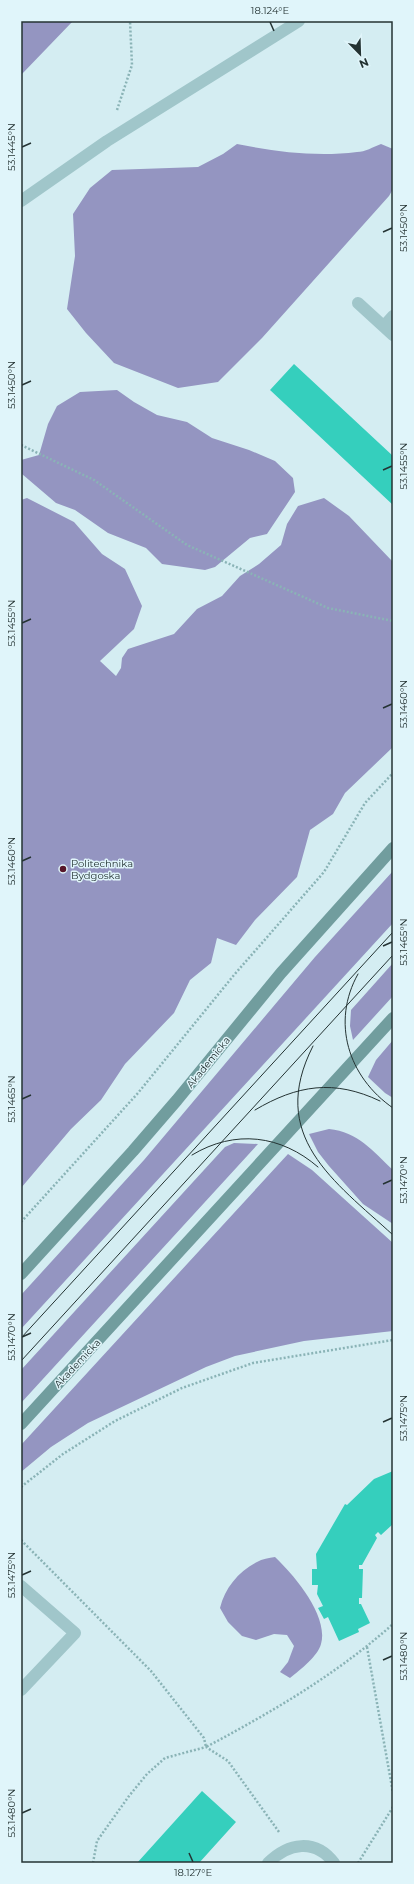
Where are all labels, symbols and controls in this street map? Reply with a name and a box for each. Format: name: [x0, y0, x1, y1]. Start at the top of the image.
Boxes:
text: 18.124°E: [251, 4, 289, 17]
north arrow: [340, 34, 380, 74]
text: N: [357, 55, 371, 71]
text: 53.1445°N: [5, 123, 18, 171]
text: 53.1450°N: [397, 204, 410, 252]
text: 53.1450°N: [5, 361, 18, 409]
text: 53.1455°N: [397, 443, 410, 489]
text: 53.1455°N: [5, 600, 18, 646]
text: 53.1460°N: [397, 680, 410, 728]
text: 53.1460°N: [5, 837, 18, 885]
place label: Politechnika Bydgoska: [71, 857, 133, 882]
marker: Politechnika Bydgoska: [58, 864, 68, 874]
text: 53.1465°N: [397, 918, 410, 966]
street label: Akademicka: [184, 1034, 233, 1091]
text: 53.1465°N: [5, 1075, 18, 1123]
text: 53.1470°N: [397, 1156, 410, 1204]
text: 53.1470°N: [5, 1313, 18, 1361]
street label: Akademicka: [51, 1336, 103, 1391]
text: 53.1475°N: [397, 1395, 410, 1441]
text: 53.1475°N: [5, 1552, 18, 1598]
text: 53.1480°N: [397, 1632, 410, 1680]
text: 53.1480°N: [5, 1789, 18, 1837]
text: 18.127°E: [174, 1866, 212, 1879]

